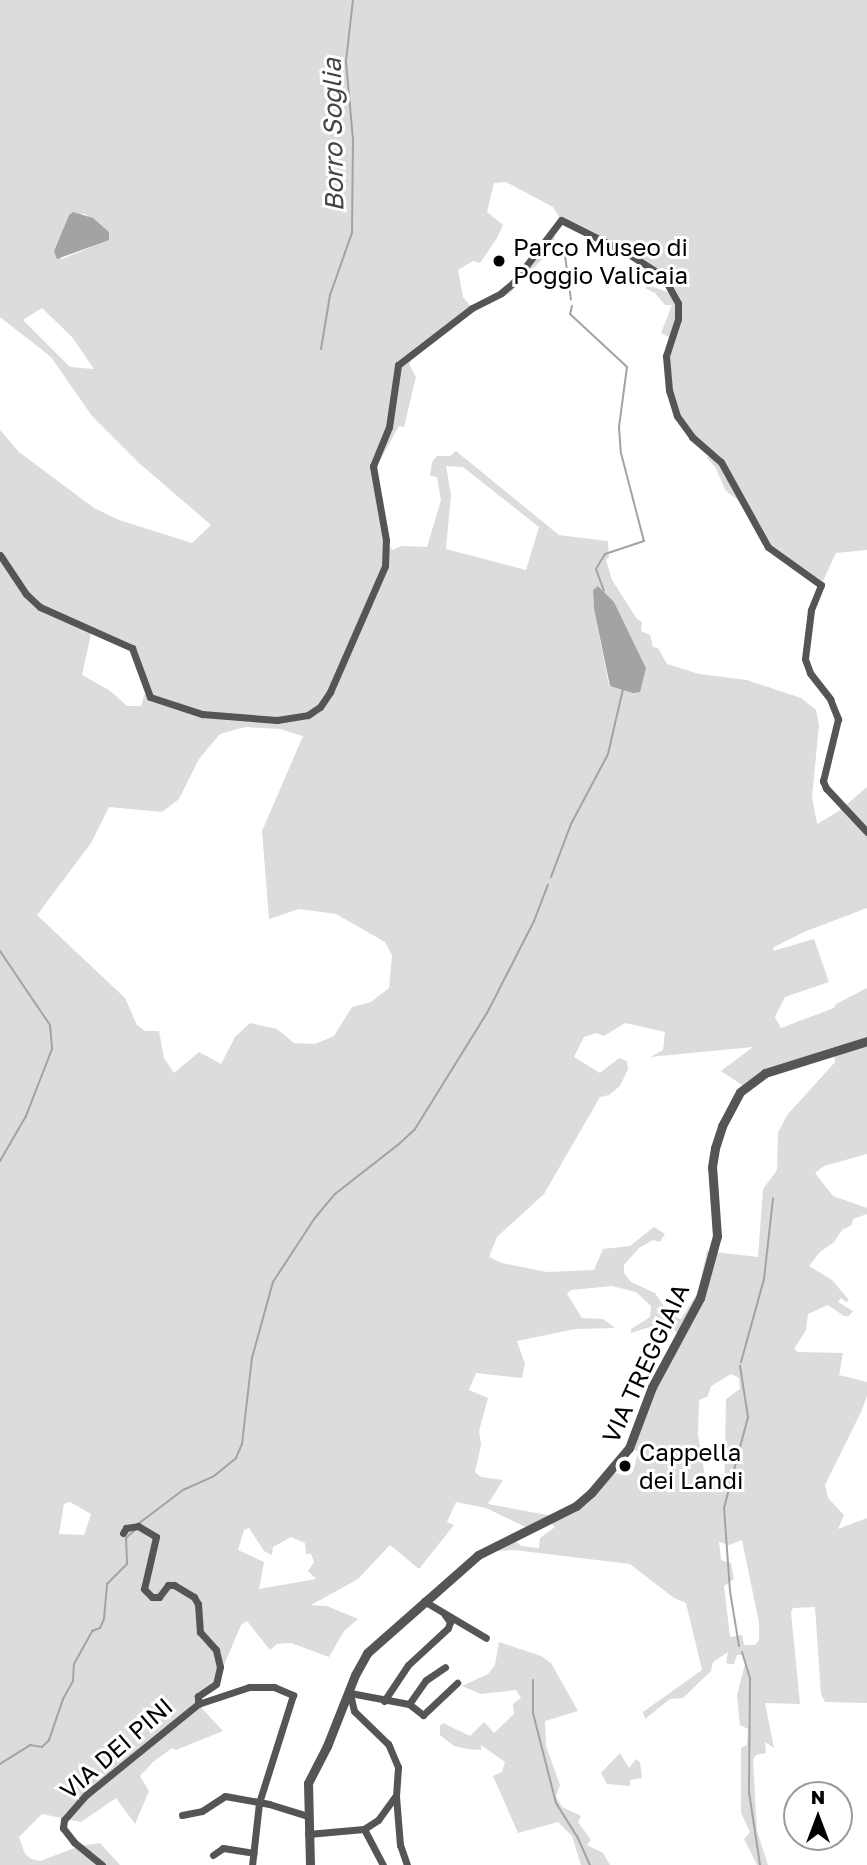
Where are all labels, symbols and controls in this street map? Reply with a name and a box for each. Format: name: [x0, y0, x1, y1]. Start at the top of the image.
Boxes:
water label: Borro Soglia: [316, 58, 350, 212]
place label: Parco Museo di Poggio Valicaia: [513, 233, 688, 289]
marker: Parco Museo di Poggio Valicaia: [491, 253, 507, 269]
street label: VIA TREGGIAIA: [596, 1279, 694, 1447]
place label: Cappella dei Landi: [639, 1438, 744, 1494]
marker: Cappella dei Landi: [617, 1458, 633, 1474]
street label: VIA DEI PINI: [54, 1691, 178, 1805]
north arrow: [783, 1781, 853, 1851]
text: N: [811, 1785, 825, 1808]

